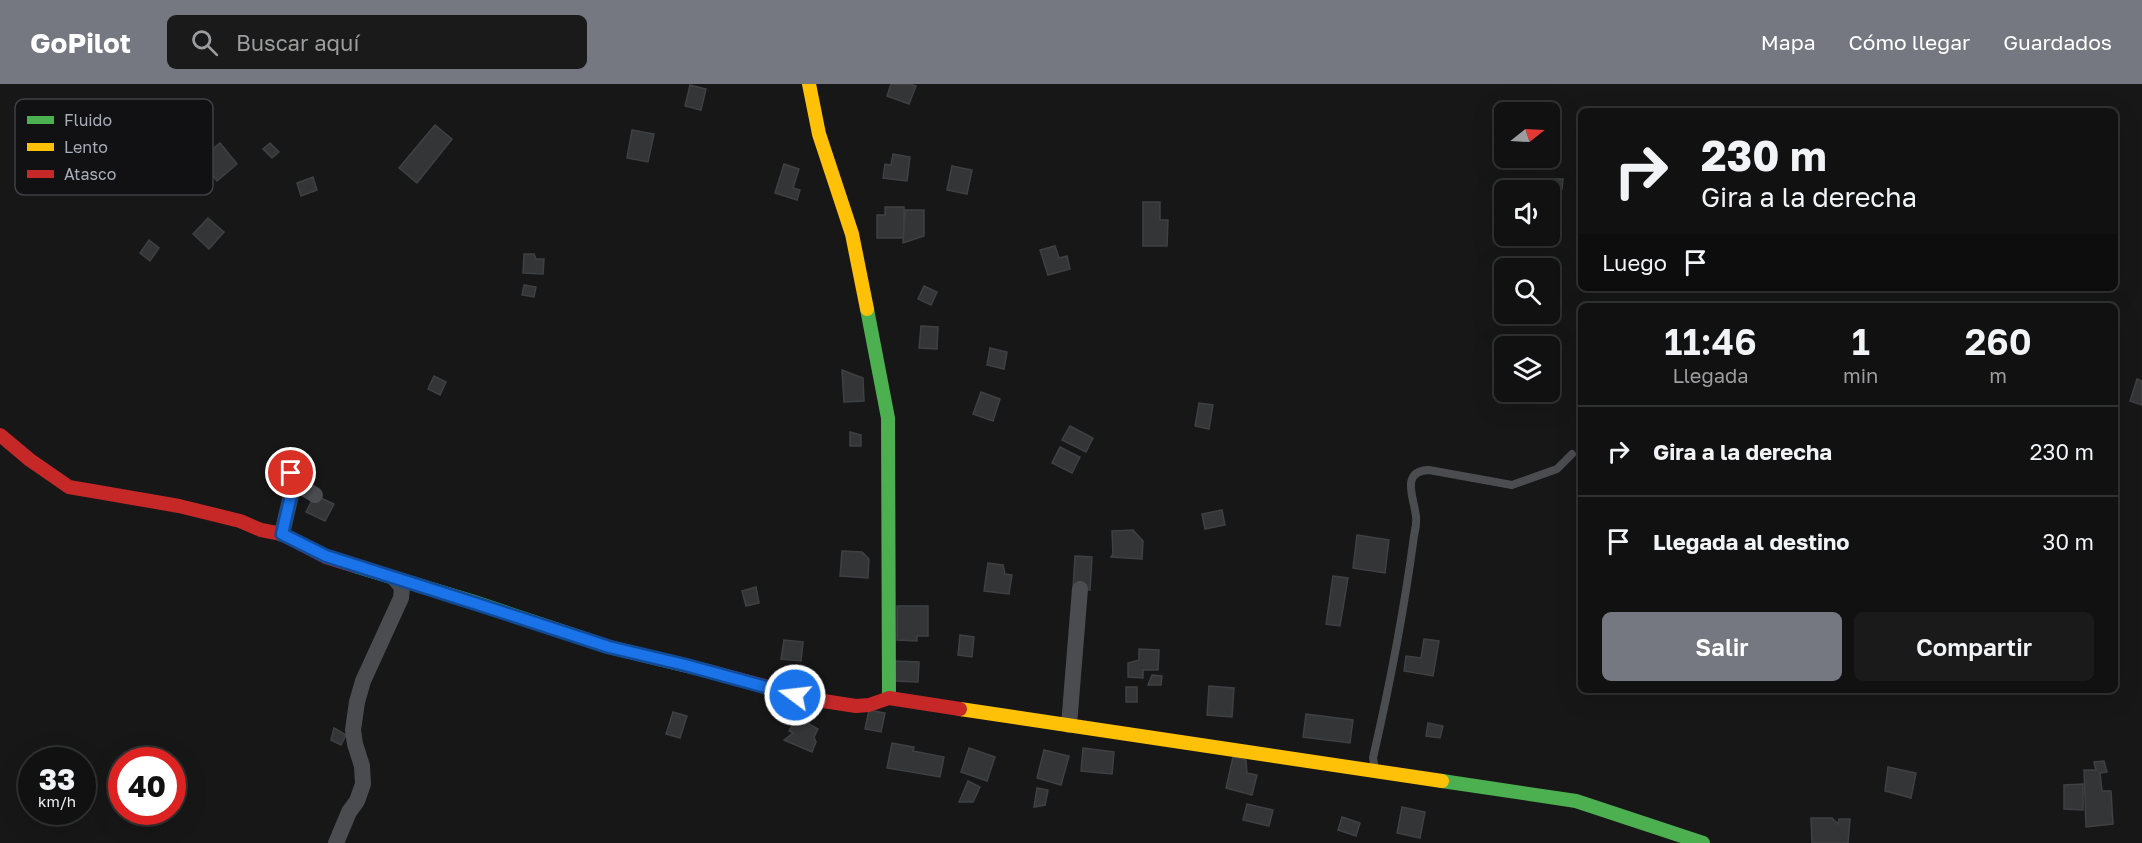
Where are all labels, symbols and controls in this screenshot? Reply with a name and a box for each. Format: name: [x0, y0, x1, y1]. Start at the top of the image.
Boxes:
search box: [167, 15, 587, 69]
text: GoPilot: [30, 26, 131, 59]
icon: search: [188, 26, 221, 59]
text: Buscar aquí: [236, 29, 359, 56]
text: Mapa: [1761, 29, 1816, 55]
text: Cómo llegar: [1849, 29, 1970, 55]
text: Guardados: [2003, 29, 2112, 55]
legend: [15, 99, 213, 195]
north arrow: [1494, 102, 1560, 168]
map controls: [1494, 102, 1560, 402]
text: Fluido: [64, 110, 112, 130]
text: 230 m: [1701, 130, 1827, 180]
icon: right: [1602, 132, 1680, 210]
text: Lento: [64, 137, 108, 157]
text: Atasco: [64, 164, 116, 184]
button: sound: [1494, 180, 1560, 246]
text: Gira a la derecha: [1701, 181, 1917, 213]
icon: arrive: [1679, 246, 1712, 279]
text: Luego: [1602, 249, 1667, 276]
button: search: [1494, 258, 1560, 324]
text: 11:46: [1664, 320, 1757, 363]
text: 1: [1852, 320, 1870, 363]
text: 260: [1965, 320, 2032, 363]
button: layers: [1494, 336, 1560, 402]
text: Llegada: [1672, 363, 1749, 387]
text: min: [1843, 363, 1878, 387]
text: m: [1989, 363, 2007, 387]
icon: right: [1602, 435, 1635, 468]
text: Gira a la derecha: [1653, 438, 1832, 465]
text: 230 m: [2030, 438, 2094, 465]
pin: [265, 447, 316, 498]
icon: arrive: [274, 456, 307, 489]
icon: arrive: [1602, 525, 1635, 558]
text: Llegada al destino: [1653, 528, 1850, 555]
text: 30 m: [2043, 528, 2094, 555]
button: Salir: [1602, 612, 1842, 681]
button: Compartir: [1854, 612, 2094, 681]
position arrow: [763, 663, 827, 727]
speed limit sign: 40: [108, 747, 186, 825]
text: 33: [39, 761, 75, 797]
text: km/h: [38, 792, 76, 810]

